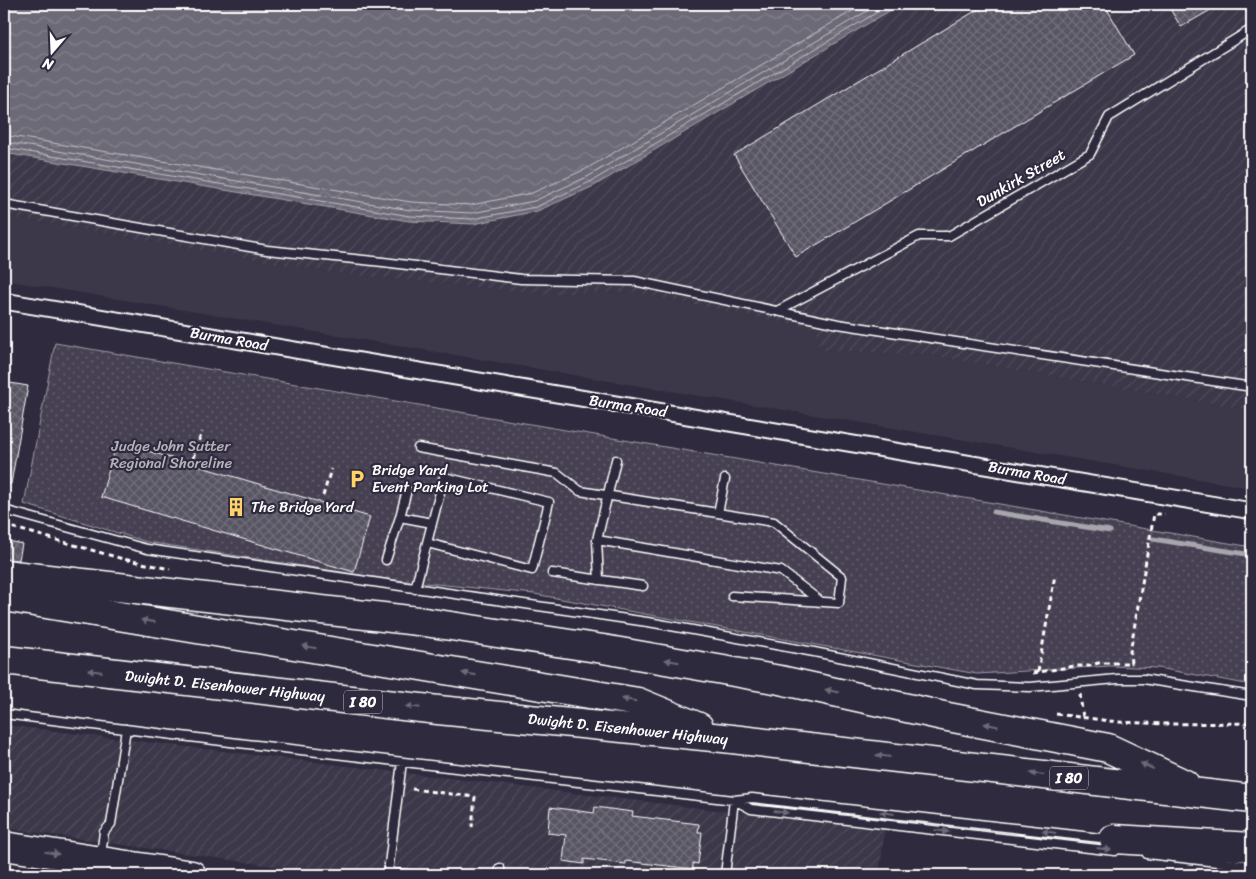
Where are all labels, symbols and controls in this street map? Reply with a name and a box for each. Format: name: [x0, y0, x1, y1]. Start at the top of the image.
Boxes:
north arrow: [28, 28, 78, 78]
text: N: [39, 50, 58, 78]
street label: Dunkirk Street: [971, 142, 1071, 214]
street label: Burma Road: [188, 319, 271, 359]
street label: Burma Road: [587, 387, 670, 425]
park label: Judge John Sutter Regional Shoreline: [110, 433, 232, 476]
street label: Burma Road: [986, 453, 1069, 493]
place label: Bridge Yard Event Parking Lot: [372, 457, 489, 500]
parking icon: Bridge Yard Event Parking Lot: [346, 468, 368, 490]
place label: The Bridge Yard: [251, 494, 355, 520]
building icon: The Bridge Yard: [225, 496, 247, 518]
one-way arrow: [140, 616, 156, 624]
one-way arrow: [300, 643, 316, 651]
one-way arrow: [664, 656, 680, 664]
street label: Dwight D. Eisenhower Highway: [124, 663, 327, 709]
one-way arrow: [87, 667, 103, 675]
one-way arrow: [461, 669, 477, 677]
one-way arrow: [823, 687, 839, 695]
road number: I 80: [344, 690, 382, 714]
one-way arrow: [621, 696, 637, 704]
one-way arrow: [405, 703, 421, 711]
street label: Dwight D. Eisenhower Highway: [527, 706, 730, 752]
one-way arrow: [983, 721, 998, 729]
one-way arrow: [875, 752, 891, 760]
one-way arrow: [1140, 762, 1154, 770]
road number: I 80: [1050, 766, 1088, 790]
one-way arrow: [1029, 770, 1045, 778]
one-way arrow: [773, 808, 789, 816]
one-way arrow: [879, 809, 895, 817]
one-way arrow: [935, 827, 951, 835]
one-way arrow: [1040, 828, 1056, 836]
one-way arrow: [1096, 845, 1112, 853]
one-way arrow: [44, 849, 60, 857]

